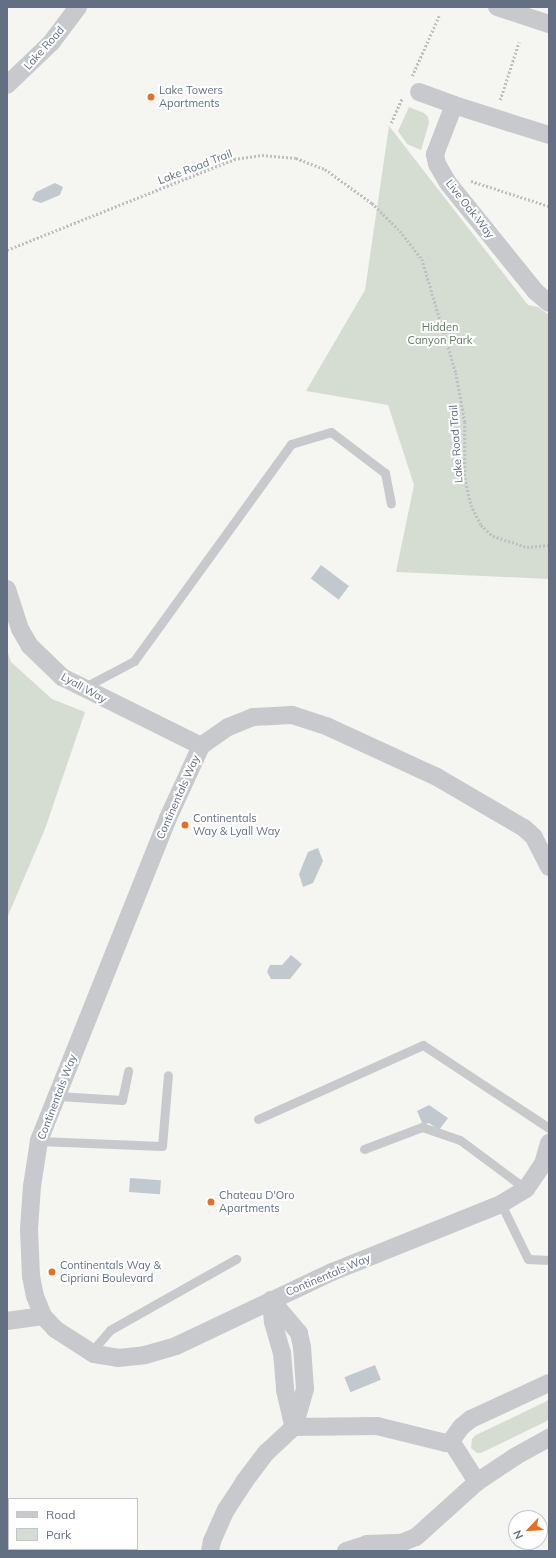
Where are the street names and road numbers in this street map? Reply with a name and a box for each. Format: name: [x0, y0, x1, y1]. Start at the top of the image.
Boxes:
street label: Lake Road: [21, 24, 67, 72]
street label: Lake Road Trail: [156, 147, 234, 187]
street label: Live Oak Way: [443, 177, 497, 241]
street label: Lake Road Trail: [447, 404, 465, 484]
street label: Lyall Way: [59, 670, 109, 706]
street label: Continentals Way: [154, 753, 202, 841]
street label: Continentals Way: [35, 1052, 79, 1142]
street label: Continentals Way: [284, 1251, 372, 1299]

